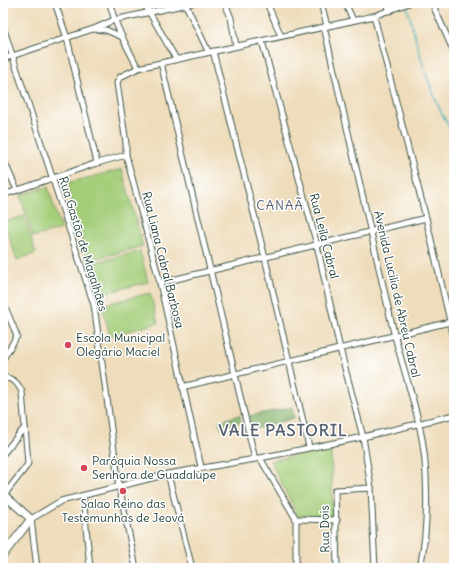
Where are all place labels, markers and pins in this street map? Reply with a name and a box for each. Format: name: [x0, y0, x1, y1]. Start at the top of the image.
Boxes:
place label: Escola Municipal Olegário Maciel: [76, 330, 165, 359]
marker: Escola Municipal Olegário Maciel: [63, 340, 73, 350]
place label: Paróquia Nossa Senhora de Guadalupe: [92, 453, 216, 482]
marker: Paróquia Nossa Senhora de Guadalupe: [79, 463, 89, 473]
marker: Salao Reino das Testemunhas de Jeová: [118, 486, 128, 496]
place label: Salao Reino das Testemunhas de Jeová: [62, 496, 184, 525]

